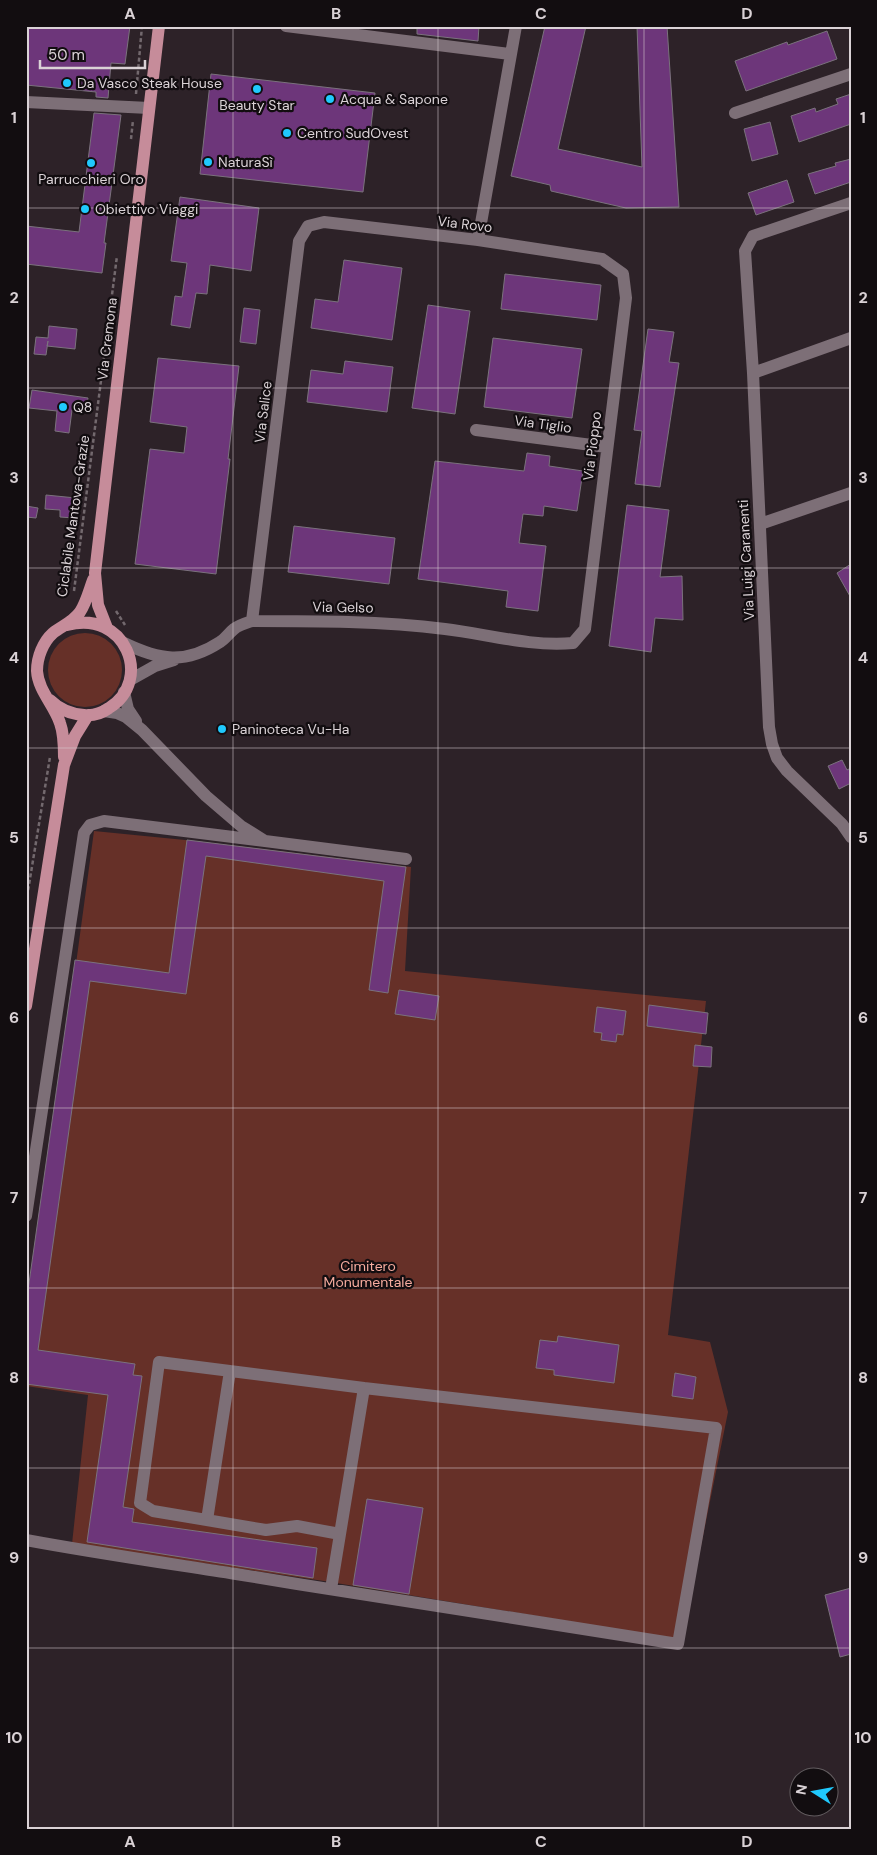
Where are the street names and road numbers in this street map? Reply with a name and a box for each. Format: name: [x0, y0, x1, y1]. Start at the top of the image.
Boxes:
street label: Via Rovo: [436, 212, 494, 236]
street label: Via Cremona: [93, 297, 121, 381]
street label: Via Salice: [250, 380, 276, 444]
street label: Via Pioppo: [579, 410, 605, 482]
street label: Via Tiglio: [513, 411, 573, 437]
street label: Ciclabile Mantova-Grazie: [53, 434, 93, 598]
street label: Via Luigi Caranenti: [734, 499, 758, 621]
street label: Via Gelso: [312, 597, 374, 617]

